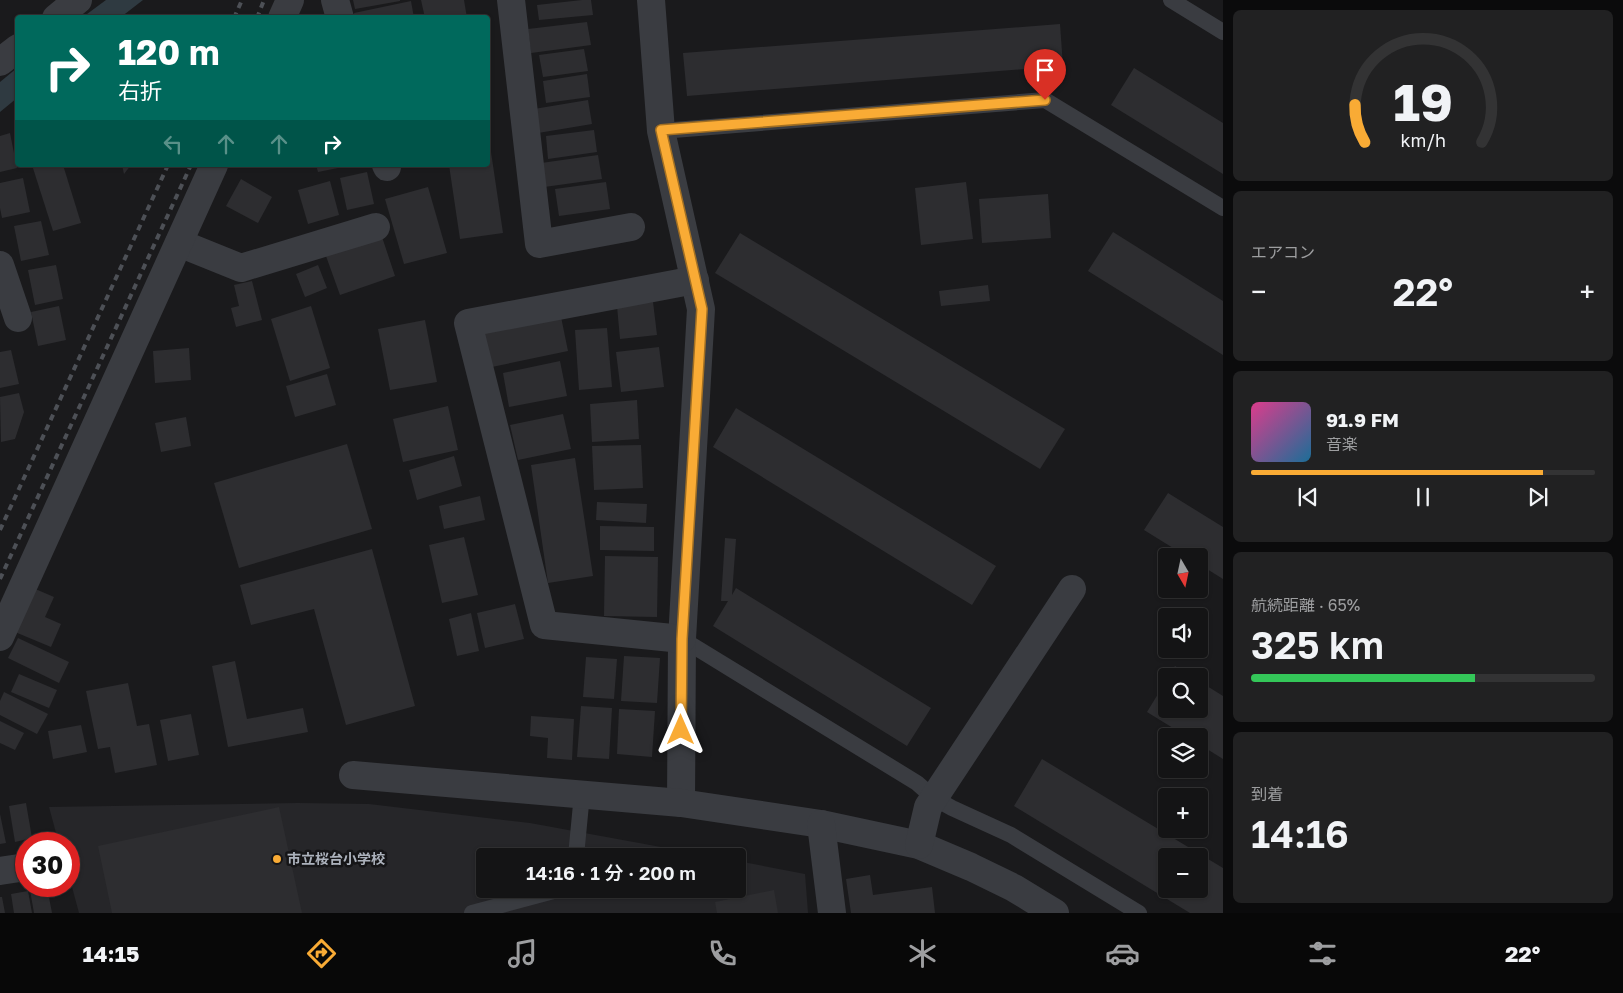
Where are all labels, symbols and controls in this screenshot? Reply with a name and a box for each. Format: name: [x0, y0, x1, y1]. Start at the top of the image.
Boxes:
text: 120 m: [118, 31, 220, 73]
icon: right: [35, 35, 100, 100]
pin: [1024, 49, 1066, 100]
icon: arrive: [1031, 56, 1059, 84]
text: 19: [1393, 70, 1453, 132]
text: 右折: [118, 77, 162, 104]
text: km/h: [1400, 129, 1446, 151]
icon: left: [159, 130, 187, 158]
icon: ahead: [212, 130, 240, 158]
icon: ahead: [265, 130, 293, 158]
icon: right: [318, 130, 346, 158]
text: エアコン: [1251, 242, 1315, 262]
text: 22°: [1393, 269, 1453, 314]
text: −: [1251, 275, 1266, 308]
text: +: [1580, 275, 1595, 308]
text: 91.9 FM: [1326, 408, 1399, 431]
text: 音楽: [1326, 434, 1358, 454]
icon: previous: [1294, 483, 1322, 511]
icon: pause: [1409, 483, 1437, 511]
icon: next: [1524, 483, 1552, 511]
north arrow: [1158, 548, 1208, 598]
map controls: [1158, 548, 1208, 898]
text: 航続距離 · 65%: [1251, 595, 1360, 615]
button: sound: [1158, 608, 1208, 658]
text: 325 km: [1251, 622, 1384, 667]
button: search: [1158, 668, 1208, 718]
position arrow: [654, 703, 706, 755]
button: layers: [1158, 728, 1208, 778]
text: 到着: [1251, 784, 1283, 804]
button: +: [1158, 788, 1208, 838]
text: 14:16: [1251, 811, 1349, 856]
speed limit sign: 30: [15, 832, 80, 897]
button: −: [1158, 848, 1208, 898]
place label: 市立桜台小学校: [287, 850, 385, 867]
marker: 市立桜台小学校: [271, 853, 283, 865]
text: 14:16 · 1 分 · 200 m: [526, 861, 696, 884]
icon: directions: [304, 936, 339, 971]
icon: music: [505, 936, 540, 971]
icon: phone: [705, 936, 740, 971]
icon: climate: [905, 936, 940, 971]
icon: car: [1105, 936, 1140, 971]
icon: filters: [1305, 936, 1340, 971]
text: 14:15: [83, 940, 139, 967]
text: 22°: [1505, 940, 1540, 967]

